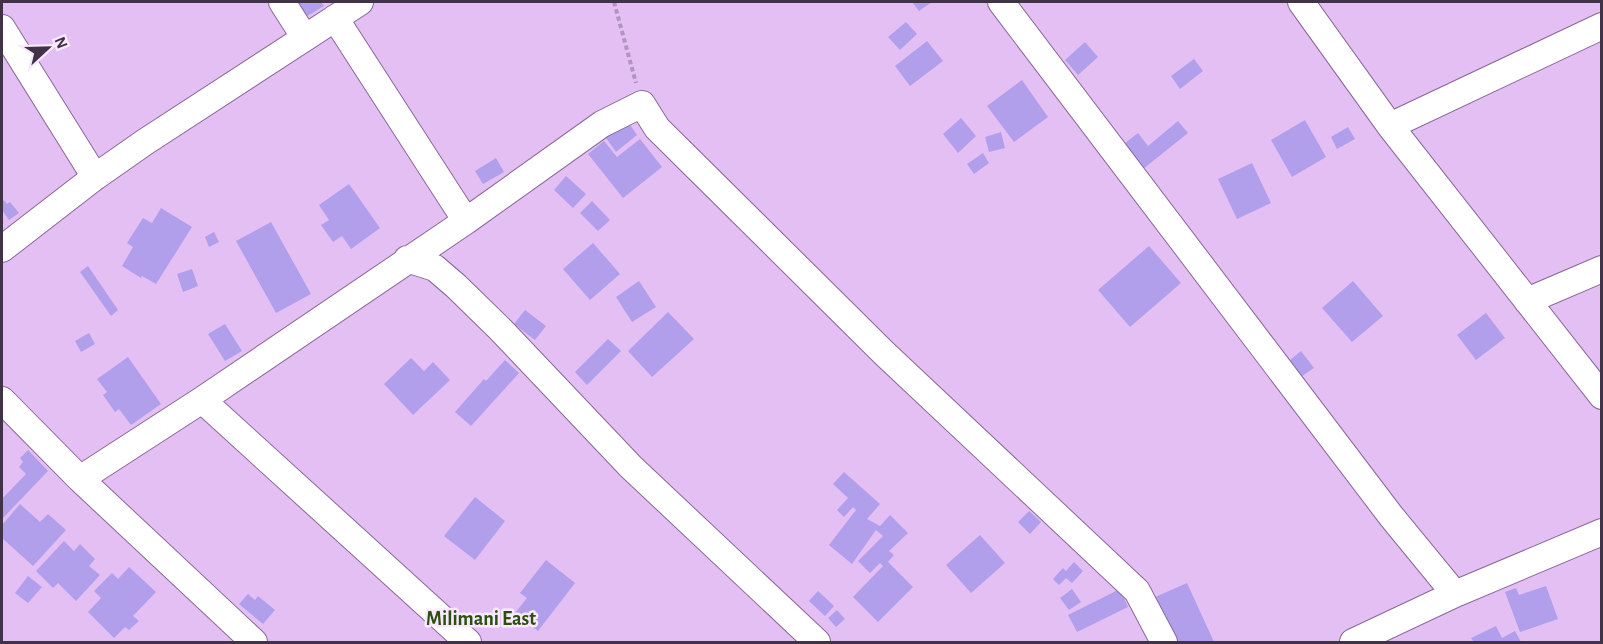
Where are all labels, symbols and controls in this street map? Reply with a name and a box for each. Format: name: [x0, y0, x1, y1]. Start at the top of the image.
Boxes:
north arrow: [18, 18, 78, 78]
text: N: [51, 35, 70, 51]
district label: Milimani East: [426, 609, 536, 629]

